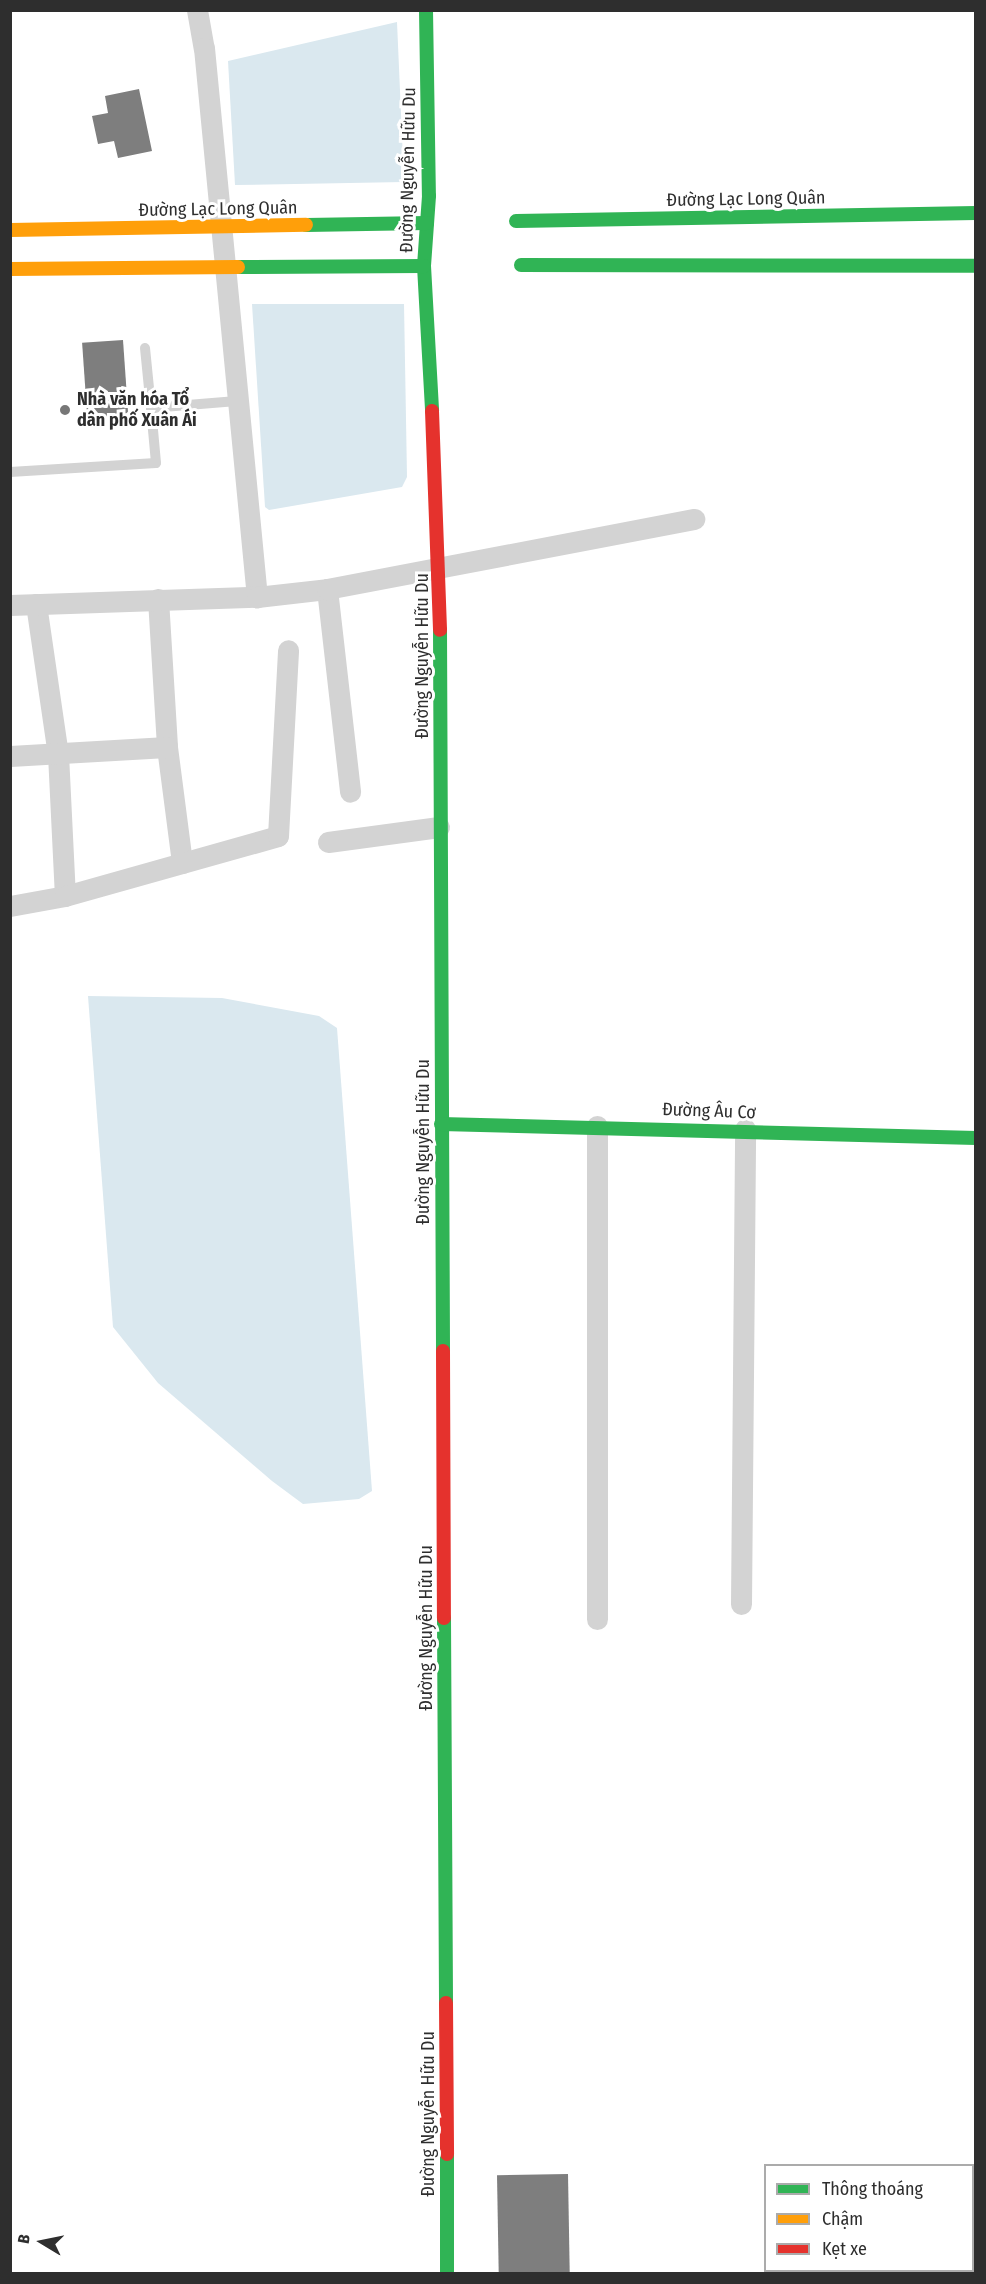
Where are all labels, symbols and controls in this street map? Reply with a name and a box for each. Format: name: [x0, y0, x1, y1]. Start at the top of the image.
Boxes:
street label: Đường Nguyễn Hữu Du: [396, 87, 420, 253]
street label: Đường Lạc Long Quân: [666, 187, 826, 211]
street label: Đường Lạc Long Quân: [138, 197, 298, 221]
place label: Nhà văn hóa Tổ dân phố Xuân Ái: [77, 389, 197, 432]
marker: Nhà văn hóa Tổ dân phố Xuân Ái: [58, 403, 72, 417]
street label: Đường Nguyễn Hữu Du: [411, 573, 433, 739]
street label: Đường Nguyễn Hữu Du: [412, 1059, 434, 1225]
street label: Đường Âu Cơ: [662, 1099, 756, 1123]
street label: Đường Nguyễn Hữu Du: [415, 1545, 437, 1711]
street label: Đường Nguyễn Hữu Du: [417, 2031, 439, 2197]
legend: [764, 2164, 974, 2272]
text: Thông thoáng: [822, 2178, 923, 2200]
text: Chậm: [822, 2208, 863, 2230]
north arrow: [12, 2212, 72, 2272]
text: B: [14, 2233, 34, 2245]
text: Kẹt xe: [822, 2238, 867, 2260]

